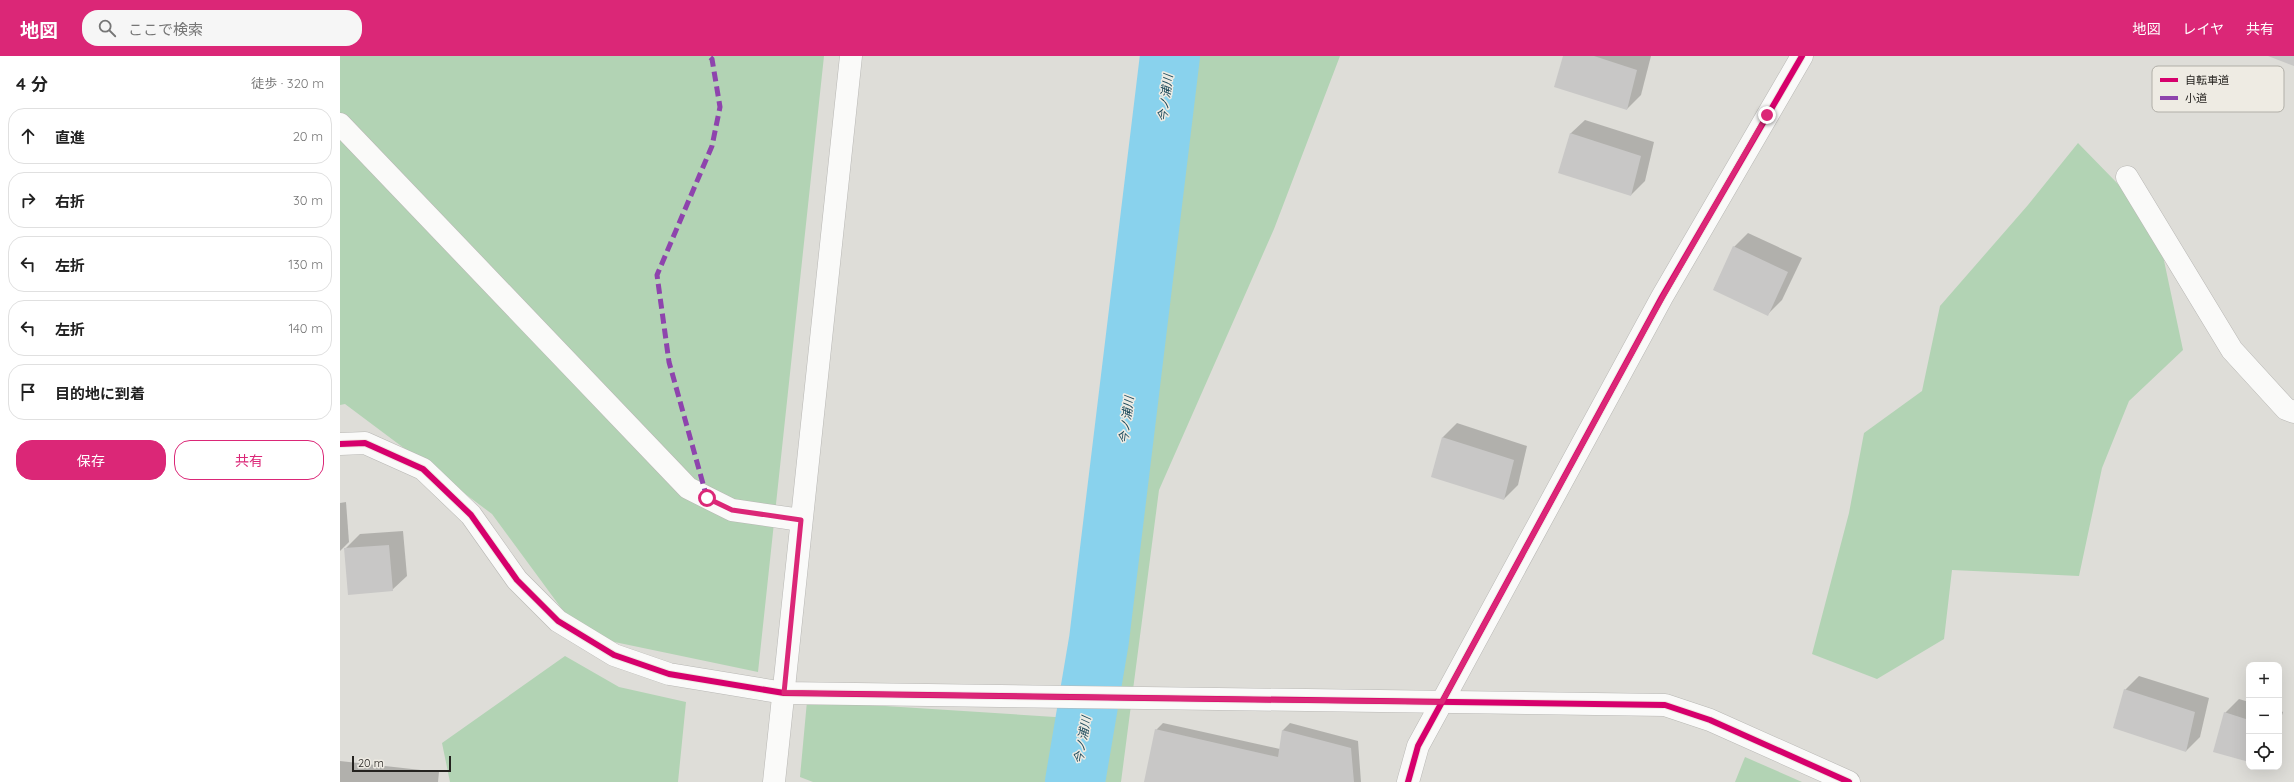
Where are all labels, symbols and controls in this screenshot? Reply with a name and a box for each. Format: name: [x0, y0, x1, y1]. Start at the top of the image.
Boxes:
search box: [82, 10, 362, 46]
icon: search: [96, 17, 118, 39]
text: 地図: [20, 18, 58, 42]
text: ここで検索: [128, 20, 203, 39]
text: 地図: [2132, 20, 2160, 38]
text: レイヤ: [2182, 20, 2224, 38]
text: 共有: [2246, 20, 2274, 38]
legend: [2152, 66, 2284, 112]
water label: 今ノ浦川: [1155, 71, 1176, 123]
text: 4 分: [16, 73, 48, 94]
text: 自転車道: [2185, 73, 2229, 87]
text: 徒歩 · 320 m: [251, 75, 324, 91]
text: 小道: [2185, 91, 2207, 105]
route end: [1758, 106, 1776, 124]
icon: ahead: [17, 125, 39, 147]
text: 直進: [55, 128, 85, 147]
text: 20 m: [293, 128, 323, 144]
icon: right: [17, 189, 39, 211]
text: 右折: [55, 192, 85, 211]
text: 30 m: [293, 192, 323, 208]
icon: left: [17, 253, 39, 275]
text: 左折: [55, 256, 85, 275]
text: 130 m: [288, 256, 323, 272]
icon: left: [17, 317, 39, 339]
text: 左折: [55, 320, 85, 339]
text: 140 m: [288, 320, 323, 336]
icon: arrive: [17, 381, 39, 403]
text: 目的地に到着: [55, 384, 145, 403]
water label: 今ノ浦川: [1116, 393, 1137, 445]
button: 保存: [16, 440, 166, 480]
button: 共有: [174, 440, 324, 480]
route start: [698, 489, 716, 507]
map controls: [2246, 662, 2282, 770]
button: +: [2246, 662, 2282, 698]
button: −: [2246, 698, 2282, 734]
water label: 今ノ浦川: [1070, 713, 1094, 765]
button: locate: [2246, 734, 2282, 770]
scale bar: [352, 754, 451, 773]
text: 20 m: [358, 756, 384, 770]

